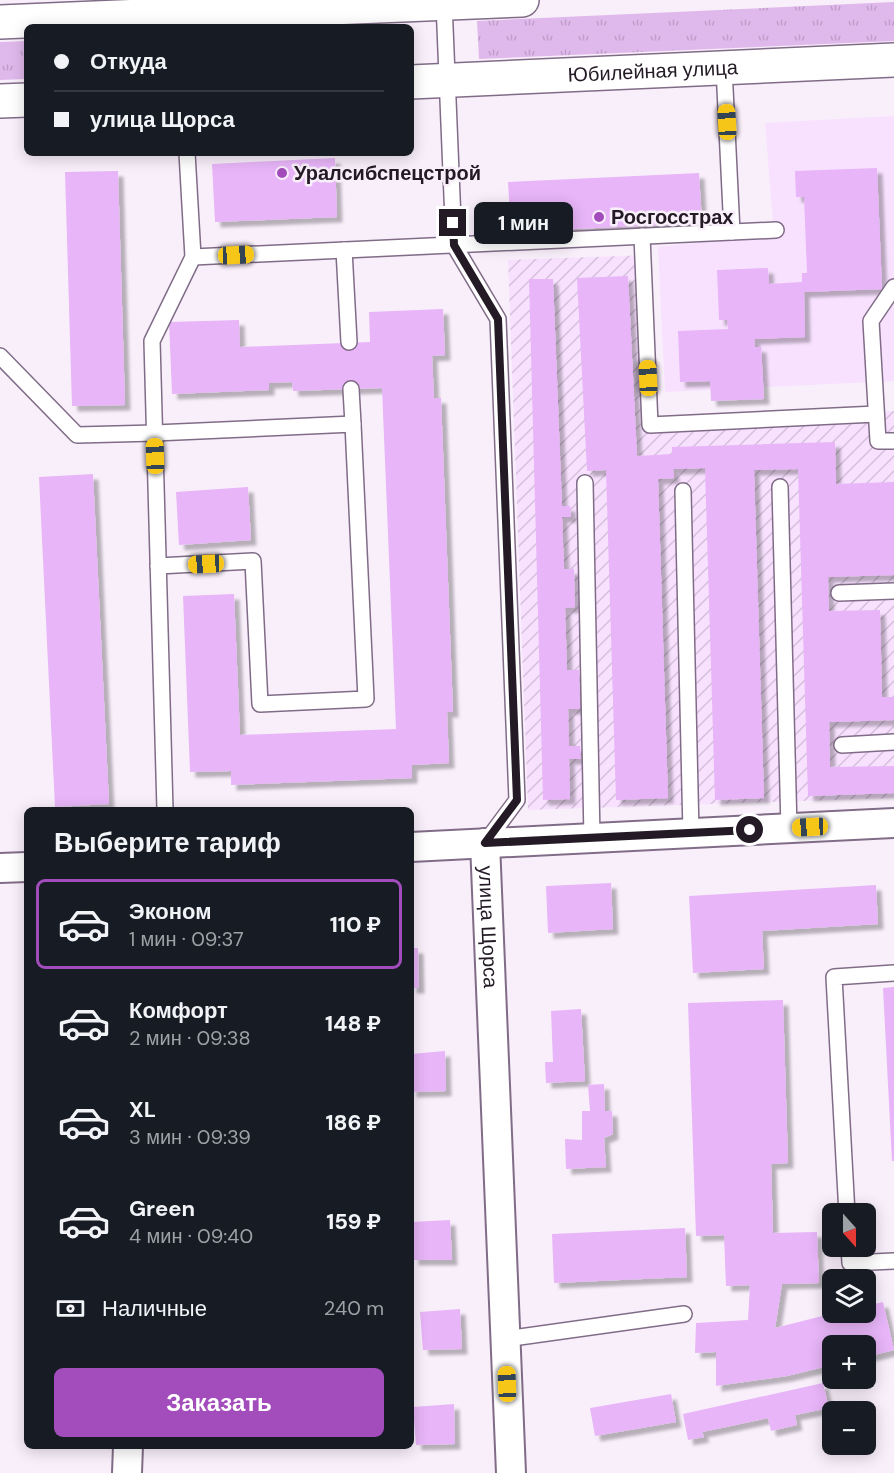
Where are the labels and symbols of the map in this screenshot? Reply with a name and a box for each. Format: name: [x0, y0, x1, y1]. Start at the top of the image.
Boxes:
street label: Юбилейная улица: [567, 54, 739, 88]
car: [717, 104, 737, 140]
place label: Уралсибспецстрой: [294, 160, 481, 186]
marker: Уралсибспецстрой: [275, 166, 289, 180]
callout: 1 мин: [474, 202, 573, 244]
place label: Росгосстрах: [611, 204, 733, 230]
route end: [439, 209, 466, 236]
marker: Росгосстрах: [592, 210, 606, 224]
car: [218, 245, 254, 265]
car: [638, 360, 658, 396]
car: [145, 438, 165, 474]
car: [188, 554, 224, 574]
route start: [736, 816, 763, 843]
car: [792, 817, 828, 837]
street label: улица Щорса: [473, 865, 504, 990]
north arrow: [822, 1203, 876, 1257]
car: [497, 1366, 517, 1402]

